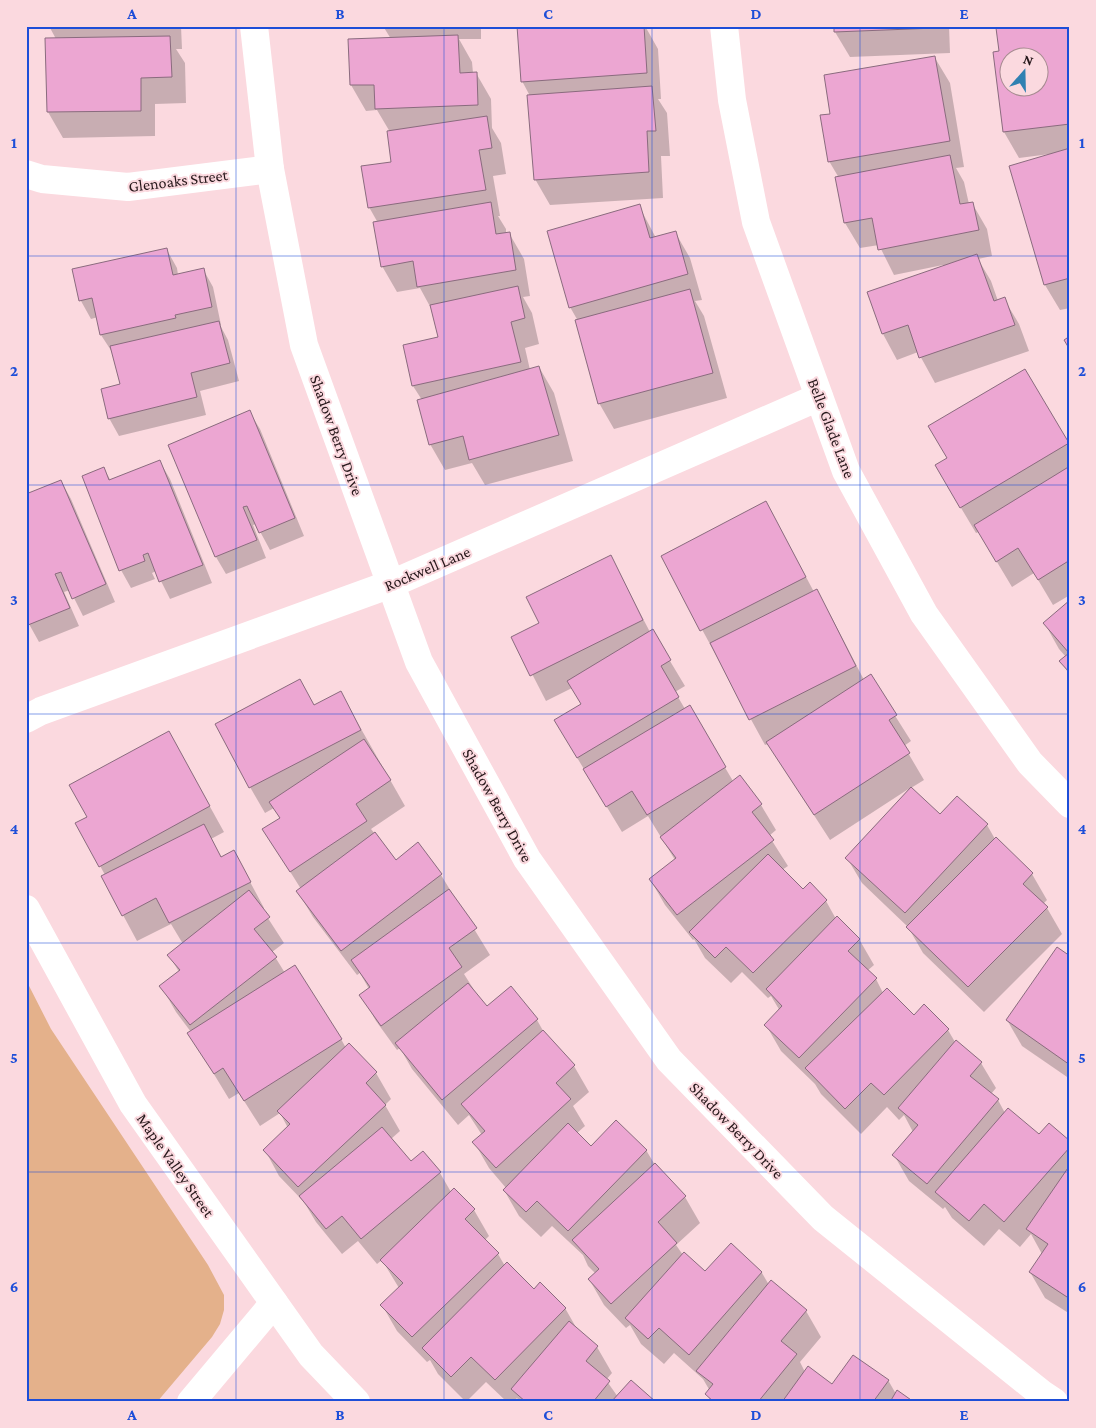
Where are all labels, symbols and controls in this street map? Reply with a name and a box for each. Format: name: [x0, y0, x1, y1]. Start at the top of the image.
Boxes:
text: A: [126, 5, 137, 22]
text: B: [335, 5, 345, 22]
text: C: [543, 5, 553, 22]
text: D: [750, 5, 762, 22]
text: E: [959, 5, 969, 22]
north arrow: [998, 48, 1048, 98]
text: N: [1021, 51, 1036, 69]
text: 1: [11, 134, 17, 151]
text: 1: [1079, 134, 1085, 151]
street label: Glenoaks Street: [128, 166, 229, 195]
text: 2: [10, 362, 18, 379]
text: 2: [1078, 362, 1086, 379]
street label: Shadow Berry Drive: [306, 373, 366, 498]
street label: Belle Glade Lane: [805, 376, 858, 480]
street label: Rockwell Lane: [382, 543, 473, 594]
text: 3: [10, 591, 18, 608]
text: 3: [1078, 591, 1086, 608]
street label: Shadow Berry Drive: [458, 746, 536, 865]
text: 4: [10, 820, 19, 837]
text: 4: [1078, 820, 1087, 837]
text: 5: [10, 1049, 18, 1066]
text: 5: [1078, 1049, 1086, 1066]
street label: Shadow Berry Drive: [686, 1079, 787, 1183]
street label: Maple Valley Street: [133, 1110, 218, 1221]
text: 6: [10, 1278, 18, 1295]
text: 6: [1078, 1278, 1086, 1295]
text: A: [126, 1406, 137, 1423]
text: B: [335, 1406, 345, 1423]
text: C: [543, 1406, 553, 1423]
text: D: [750, 1406, 762, 1423]
text: E: [959, 1406, 969, 1423]

